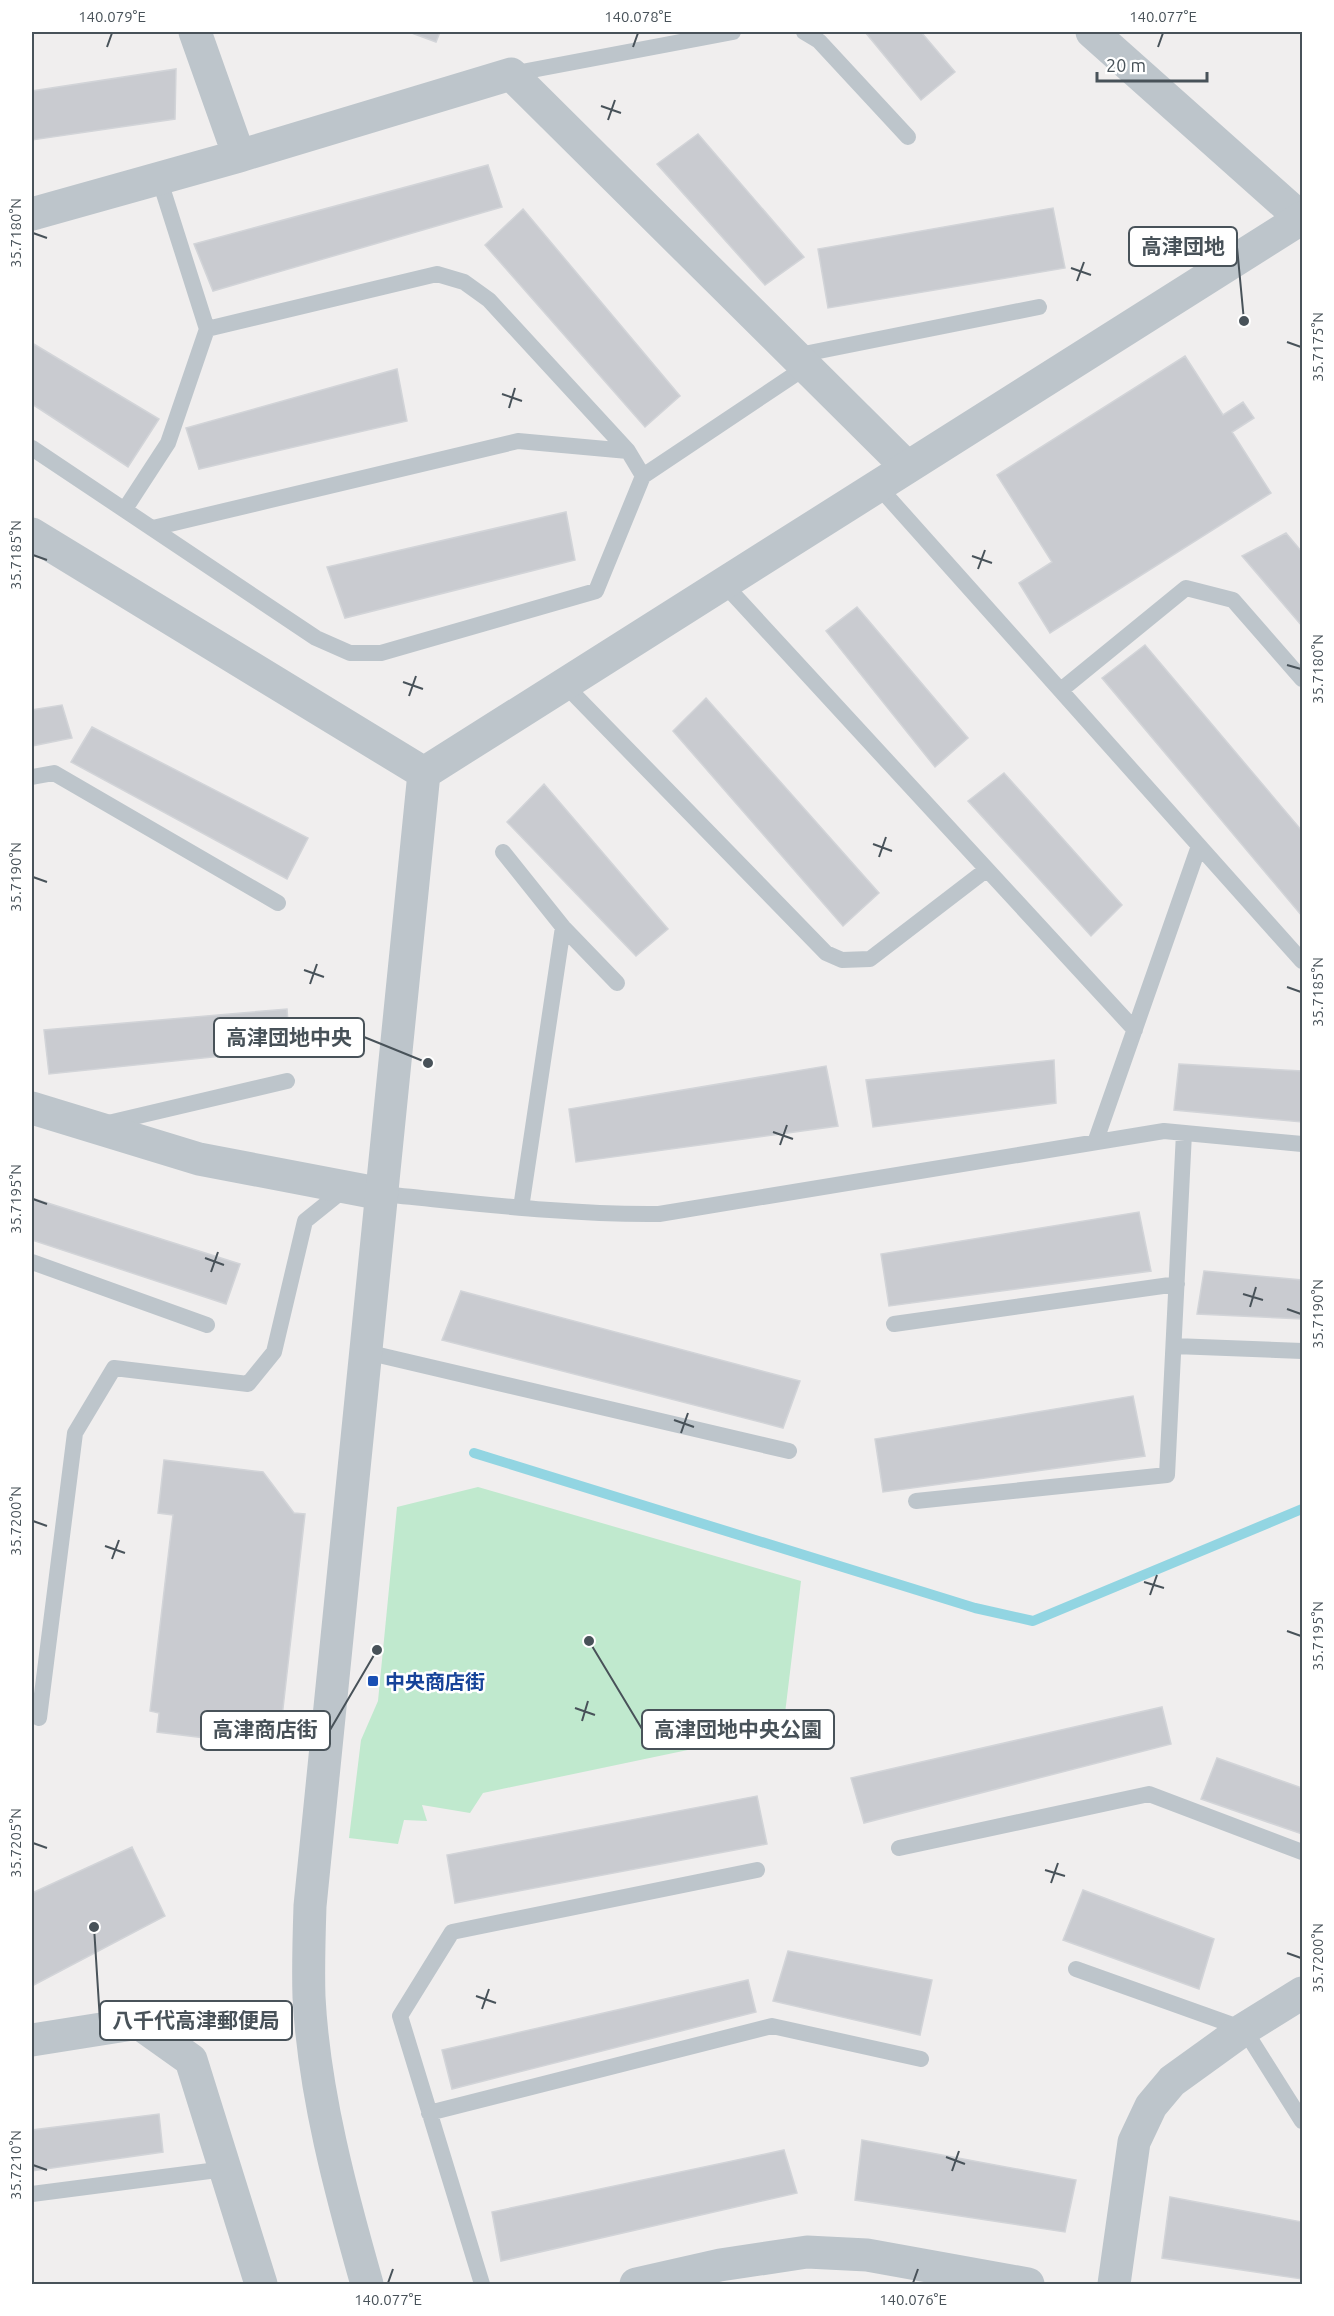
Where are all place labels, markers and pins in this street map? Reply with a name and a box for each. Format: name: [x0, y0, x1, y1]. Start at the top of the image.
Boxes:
callout: 高津団地: [1129, 227, 1237, 266]
callout: 高津団地中央: [214, 1018, 364, 1057]
place label: 中央商店街: [385, 1670, 485, 1693]
marker: 中央商店街: [366, 1674, 380, 1688]
callout: 高津団地中央公園: [642, 1710, 834, 1749]
callout: 高津商店街: [201, 1711, 330, 1750]
callout: 八千代高津郵便局: [100, 2001, 292, 2040]

